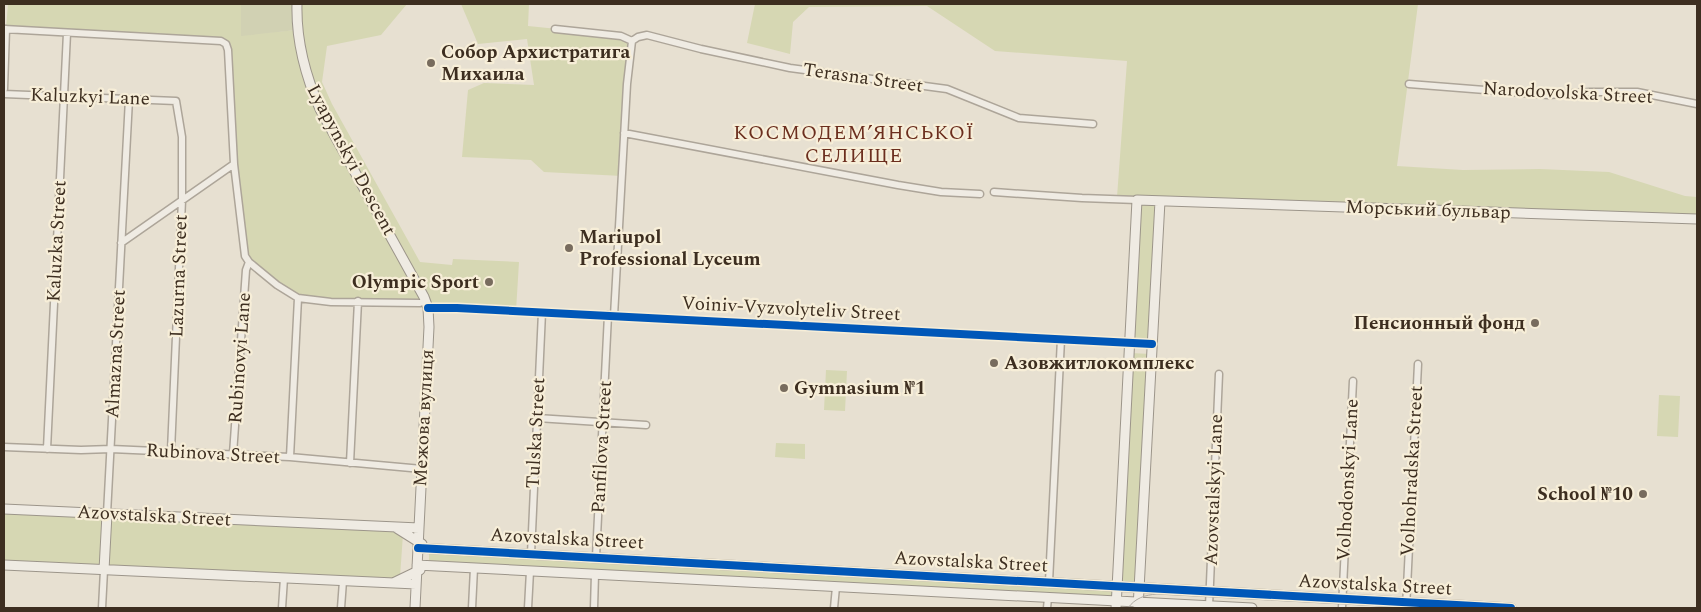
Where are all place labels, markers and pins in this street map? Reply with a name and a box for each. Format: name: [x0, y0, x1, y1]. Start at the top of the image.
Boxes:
place label: Собор Архистратига Михаила: [441, 38, 630, 89]
marker: Собор Архистратига Михаила: [425, 57, 437, 69]
place label: Mariupol Professional Lyceum: [579, 223, 761, 274]
marker: Mariupol Professional Lyceum: [563, 242, 575, 254]
place label: Olympic Sport: [352, 268, 479, 297]
marker: Olympic Sport: [483, 276, 495, 288]
place label: Пенсионный фонд: [1353, 309, 1525, 338]
marker: Пенсионный фонд: [1529, 317, 1541, 329]
place label: Азовжитлокомплекс: [1004, 349, 1194, 378]
marker: Азовжитлокомплекс: [988, 357, 1000, 369]
place label: Gymnasium №1: [794, 374, 926, 403]
marker: Gymnasium №1: [778, 382, 790, 394]
place label: School №10: [1537, 480, 1633, 509]
marker: School №10: [1637, 488, 1649, 500]

